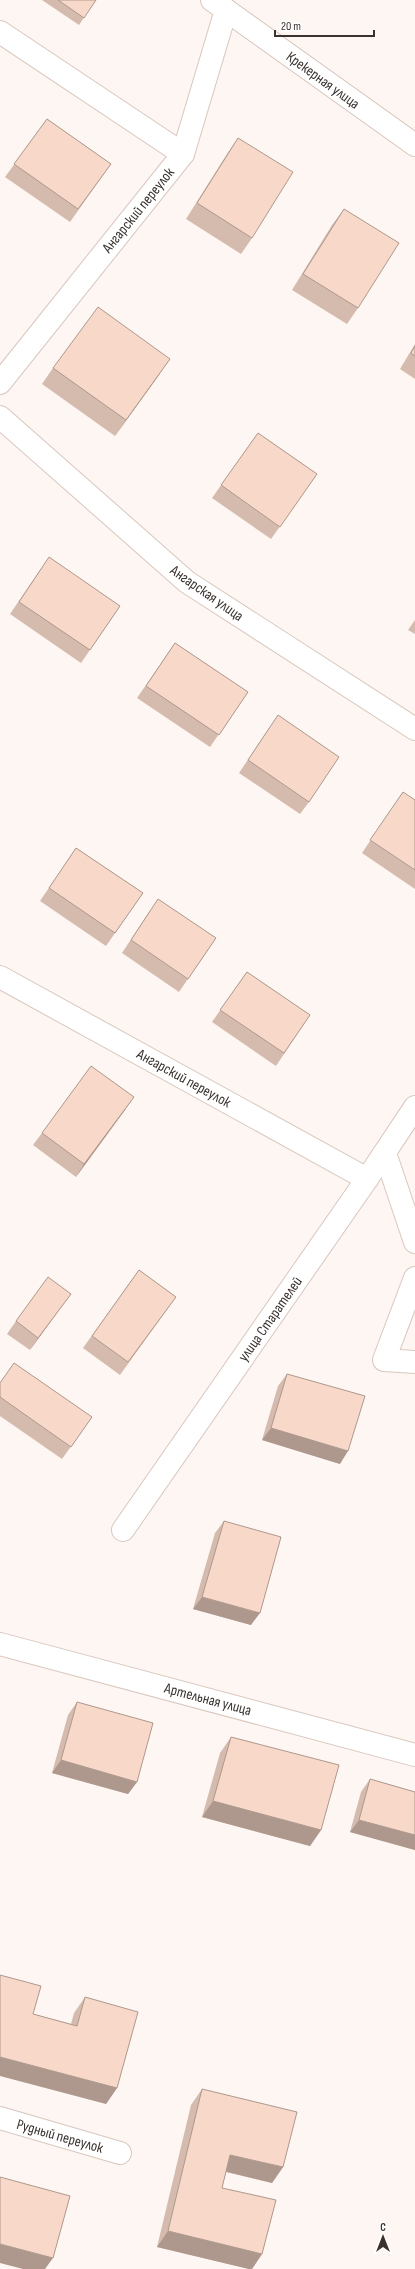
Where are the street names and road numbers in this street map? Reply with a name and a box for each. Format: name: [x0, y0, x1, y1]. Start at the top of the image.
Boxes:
street label: Крекерная улица: [282, 47, 363, 114]
street label: Ангарский переулок: [97, 163, 179, 258]
street label: Ангарская улица: [165, 561, 247, 626]
street label: Ангарский переулок: [133, 1044, 234, 1112]
street label: улица Старателей: [234, 1273, 307, 1365]
street label: Артельная улица: [161, 1679, 254, 1720]
street label: Рудный переулок: [14, 2115, 106, 2158]

